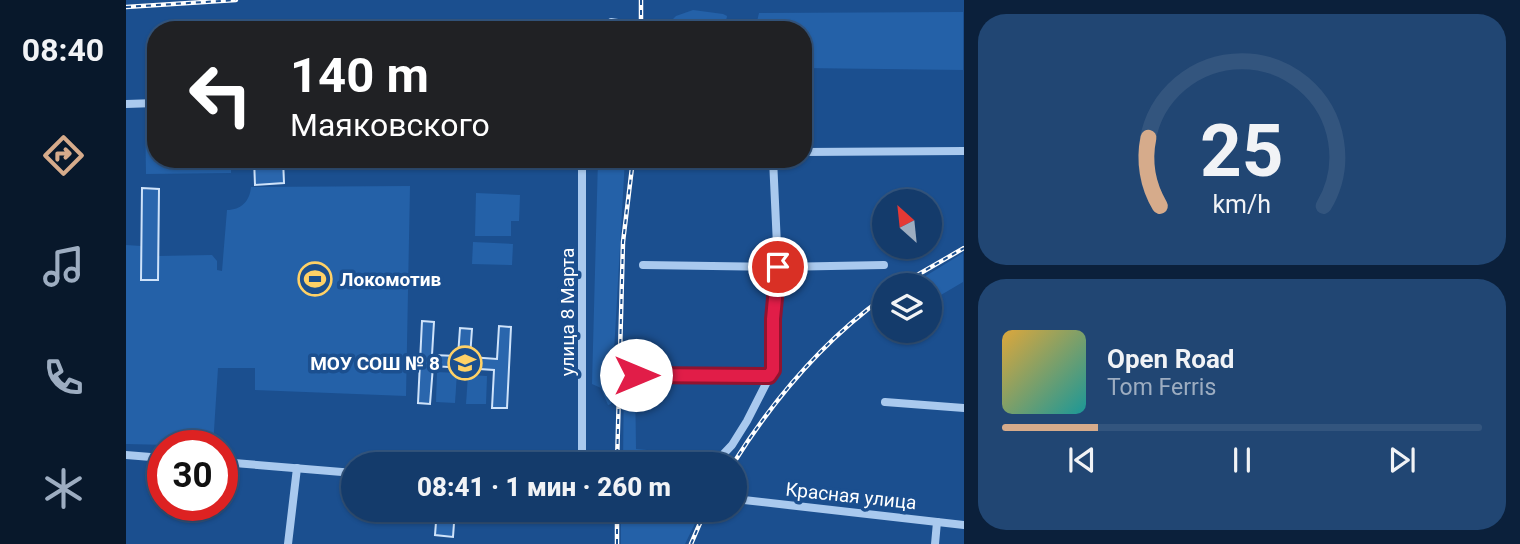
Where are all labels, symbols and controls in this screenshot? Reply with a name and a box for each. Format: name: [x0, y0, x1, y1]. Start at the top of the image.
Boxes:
text: 08:40: [22, 31, 104, 69]
text: 140 m: [290, 47, 429, 104]
icon: left: [175, 49, 266, 140]
text: Маяковского: [290, 106, 490, 144]
text: 25: [1200, 108, 1284, 194]
icon: directions: [39, 131, 88, 180]
north arrow: [872, 189, 942, 259]
map controls: [872, 189, 942, 343]
text: km/h: [1213, 189, 1271, 218]
pin: [748, 237, 808, 297]
icon: music: [39, 242, 88, 291]
street label: улица 8 Марта: [556, 248, 579, 376]
icon: arrive: [759, 248, 797, 286]
sports icon: Локомотив: [296, 260, 334, 298]
place label: Локомотив: [340, 268, 441, 291]
button: layers: [872, 273, 942, 343]
position arrow: [599, 338, 673, 412]
school or university icon: МОУ СОШ № 8: [446, 344, 484, 382]
text: Open Road: [1107, 344, 1235, 374]
place label: МОУ СОШ № 8: [310, 352, 440, 375]
icon: phone: [39, 353, 88, 402]
text: Tom Ferris: [1107, 374, 1216, 401]
speed limit sign: 30: [147, 430, 238, 521]
icon: previous: [1063, 441, 1101, 479]
icon: pause: [1223, 441, 1261, 479]
icon: next: [1383, 441, 1421, 479]
icon: climate: [39, 464, 88, 513]
text: 08:41 · 1 мин · 260 m: [417, 472, 671, 502]
street label: Красная улица: [784, 478, 918, 514]

